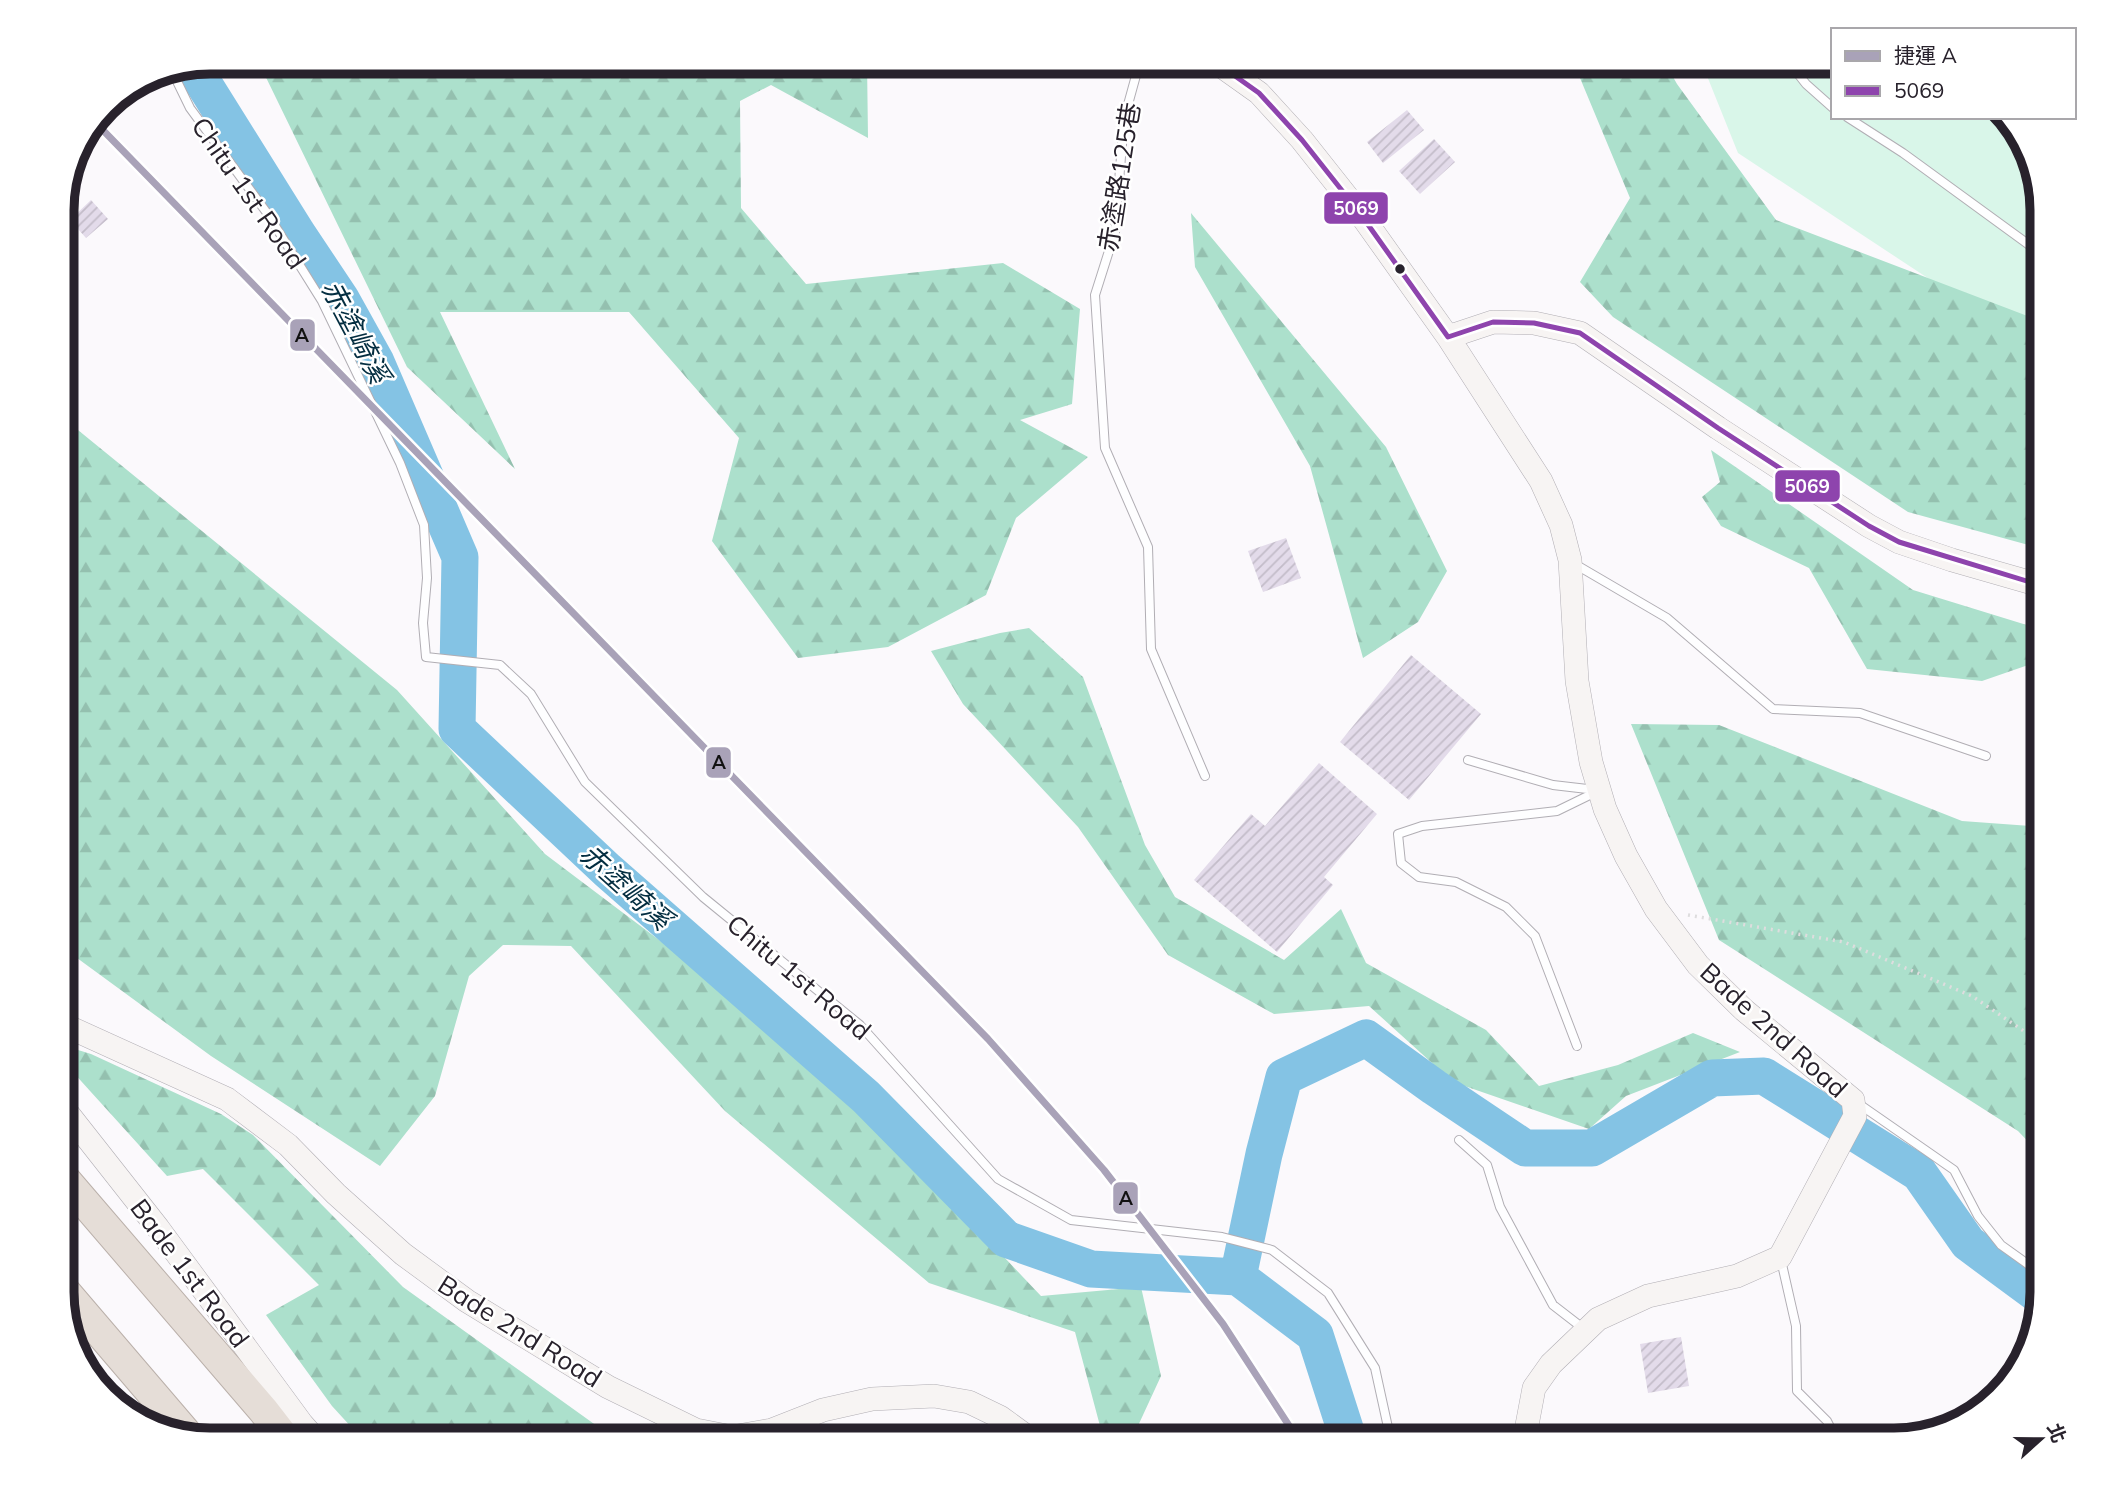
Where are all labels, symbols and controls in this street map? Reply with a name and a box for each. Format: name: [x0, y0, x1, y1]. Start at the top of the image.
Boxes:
legend: [1831, 28, 2076, 119]
text: 捷運 A: [1894, 42, 1957, 68]
text: 5069: [1894, 77, 1944, 103]
street label: 赤塗路125巷: [1091, 100, 1147, 254]
street label: Chitu 1st Road: [184, 111, 314, 275]
line badge: 5069: [1323, 191, 1389, 225]
text: 5069: [1333, 196, 1379, 220]
unlabelled marker: [1393, 262, 1407, 276]
water label: 赤塗崎溪: [314, 273, 400, 392]
line badge: A: [289, 318, 316, 352]
text: A: [295, 323, 310, 347]
line badge: 5069: [1774, 469, 1841, 503]
text: 5069: [1784, 474, 1830, 498]
line badge: A: [705, 746, 732, 779]
text: A: [712, 750, 727, 774]
water label: 赤塗崎溪: [573, 836, 682, 939]
street label: Chitu 1st Road: [720, 907, 878, 1047]
street label: Bade 2nd Road: [1694, 955, 1854, 1105]
line badge: A: [1112, 1181, 1139, 1215]
text: A: [1119, 1186, 1134, 1210]
street label: Bade 1st Road: [123, 1192, 257, 1354]
street label: Bade 2nd Road: [432, 1268, 608, 1394]
north arrow: [2006, 1404, 2076, 1474]
text: 北: [2042, 1420, 2071, 1446]

